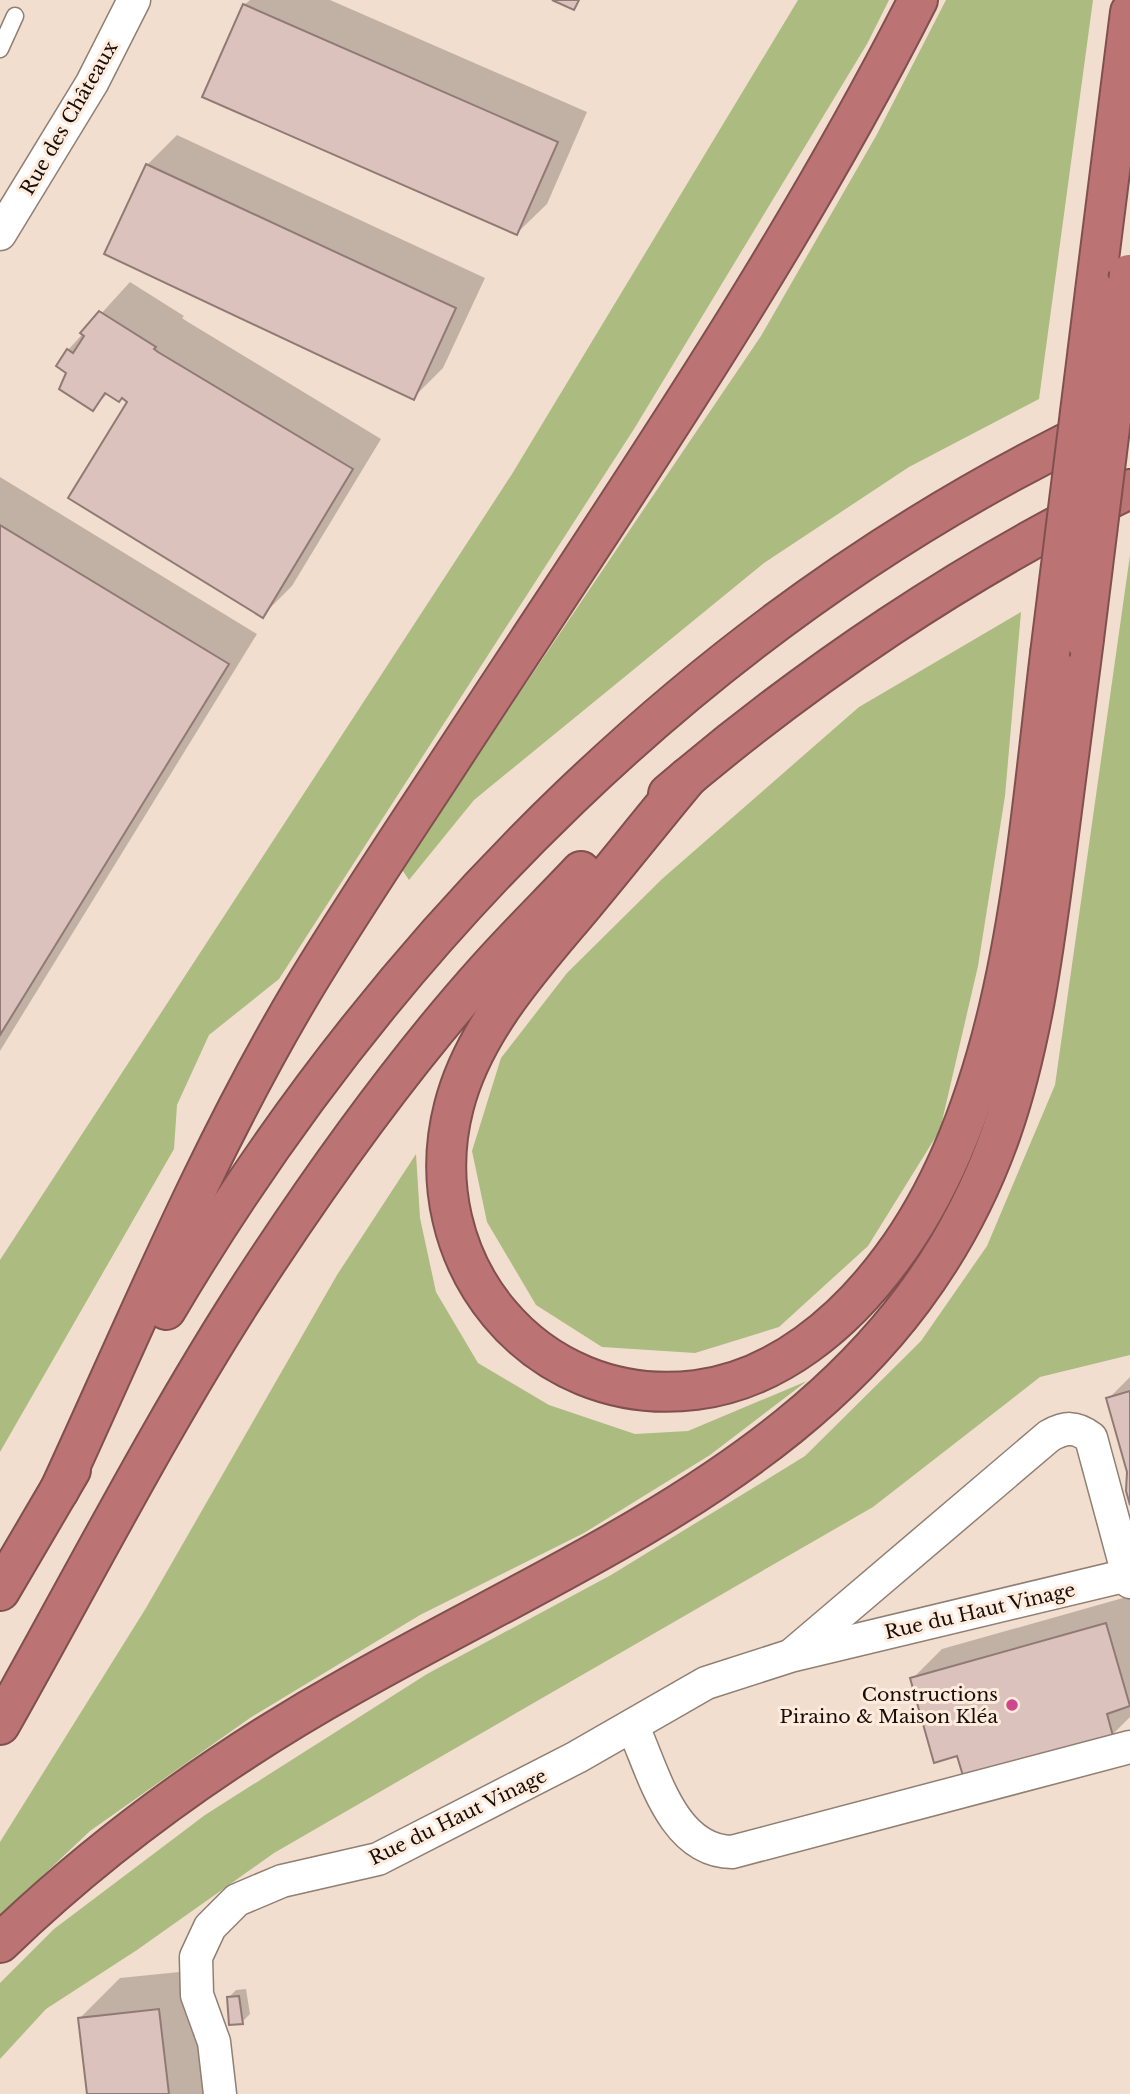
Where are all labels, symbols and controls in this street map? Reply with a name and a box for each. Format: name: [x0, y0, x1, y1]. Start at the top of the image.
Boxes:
street label: Rue des Châteaux: [16, 37, 123, 199]
street label: Rue du Haut Vinage: [883, 1578, 1077, 1644]
place label: Constructions Piraino & Maison Kléa: [780, 1683, 998, 1728]
marker: Constructions Piraino & Maison Kléa: [1004, 1697, 1020, 1713]
street label: Rue du Haut Vinage: [365, 1764, 551, 1870]

